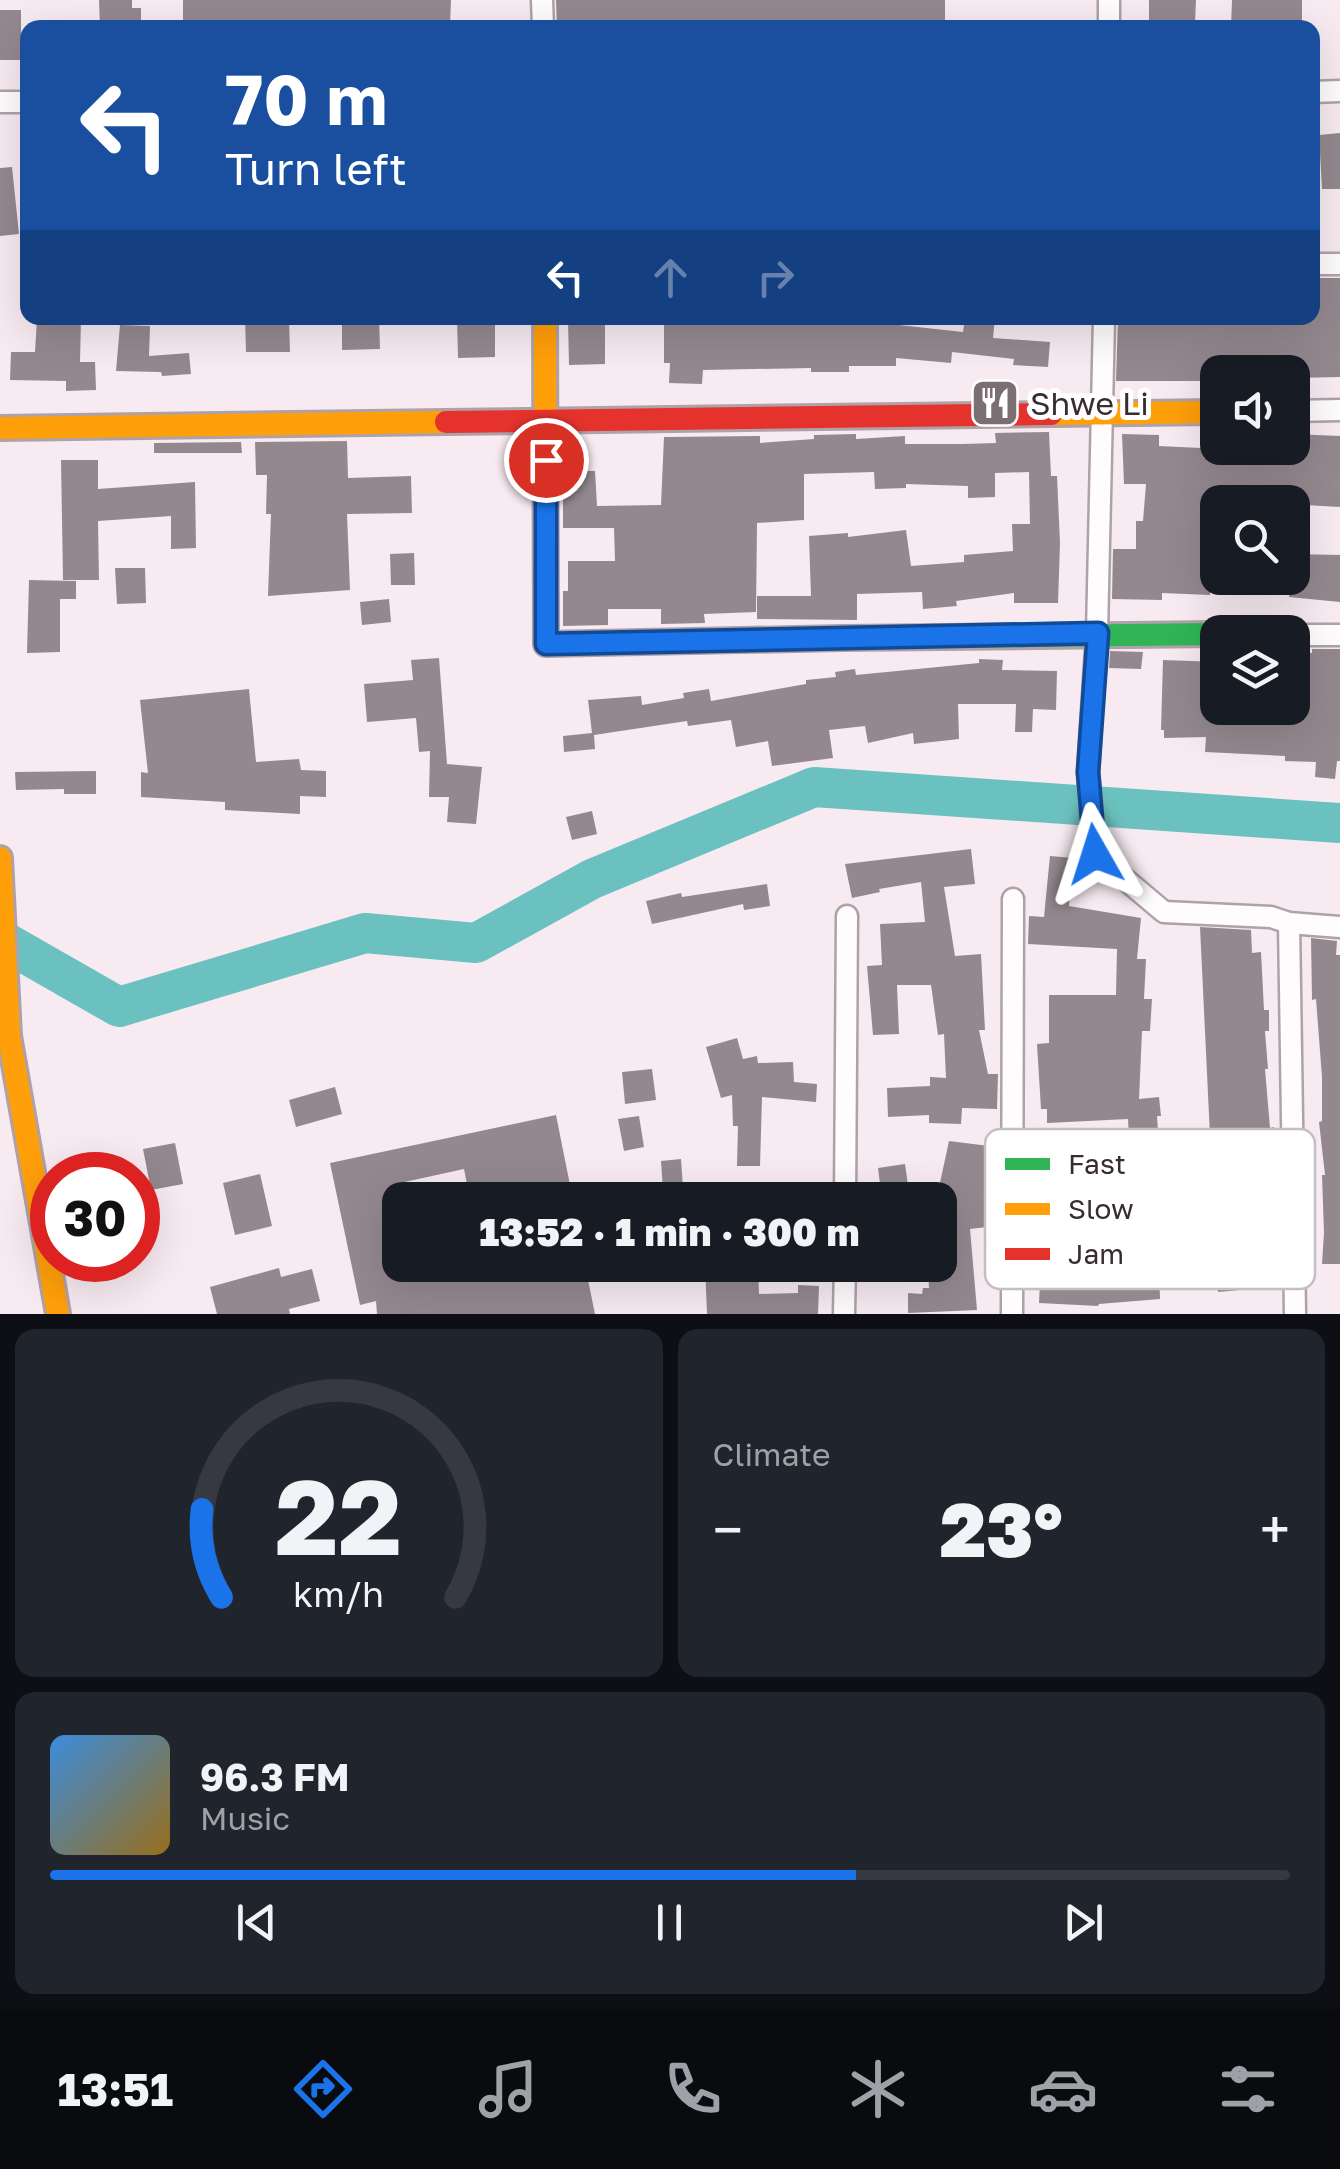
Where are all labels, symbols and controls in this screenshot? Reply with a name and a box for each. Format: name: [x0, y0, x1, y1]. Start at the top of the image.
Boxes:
text: 70 m: [225, 56, 387, 140]
icon: left: [60, 60, 190, 190]
text: Turn left: [225, 141, 407, 195]
icon: left: [538, 250, 593, 305]
icon: ahead: [643, 250, 698, 305]
icon: right: [748, 250, 803, 305]
map controls: [1200, 355, 1310, 725]
button: sound: [1200, 355, 1310, 465]
restaurant icon: Shwe Li: [969, 377, 1021, 429]
place label: Shwe Li: [1030, 384, 1149, 422]
pin: [504, 418, 589, 503]
icon: arrive: [519, 433, 574, 488]
button: search: [1200, 485, 1310, 595]
button: layers: [1200, 615, 1310, 725]
position arrow: [1043, 802, 1147, 906]
legend: [985, 1129, 1315, 1289]
text: Fast: [1068, 1147, 1126, 1180]
speed limit sign: 30: [30, 1152, 160, 1282]
text: Slow: [1068, 1192, 1134, 1225]
text: 13:52 · 1 min · 300 m: [479, 1209, 860, 1254]
text: Jam: [1068, 1237, 1124, 1270]
text: Climate: [713, 1435, 831, 1473]
text: 22: [275, 1453, 402, 1578]
text: 23°: [940, 1483, 1063, 1574]
text: −: [713, 1496, 743, 1562]
text: +: [1260, 1496, 1290, 1562]
text: km/h: [293, 1572, 384, 1615]
text: 96.3 FM: [200, 1754, 350, 1799]
text: Music: [200, 1799, 290, 1837]
icon: previous: [229, 1895, 284, 1950]
icon: pause: [642, 1895, 697, 1950]
icon: next: [1056, 1895, 1111, 1950]
icon: directions: [288, 2054, 358, 2124]
icon: music: [473, 2054, 543, 2124]
icon: phone: [658, 2054, 728, 2124]
icon: climate: [843, 2054, 913, 2124]
icon: car: [1028, 2054, 1098, 2124]
icon: filters: [1213, 2054, 1283, 2124]
text: 13:51: [57, 2062, 173, 2116]

